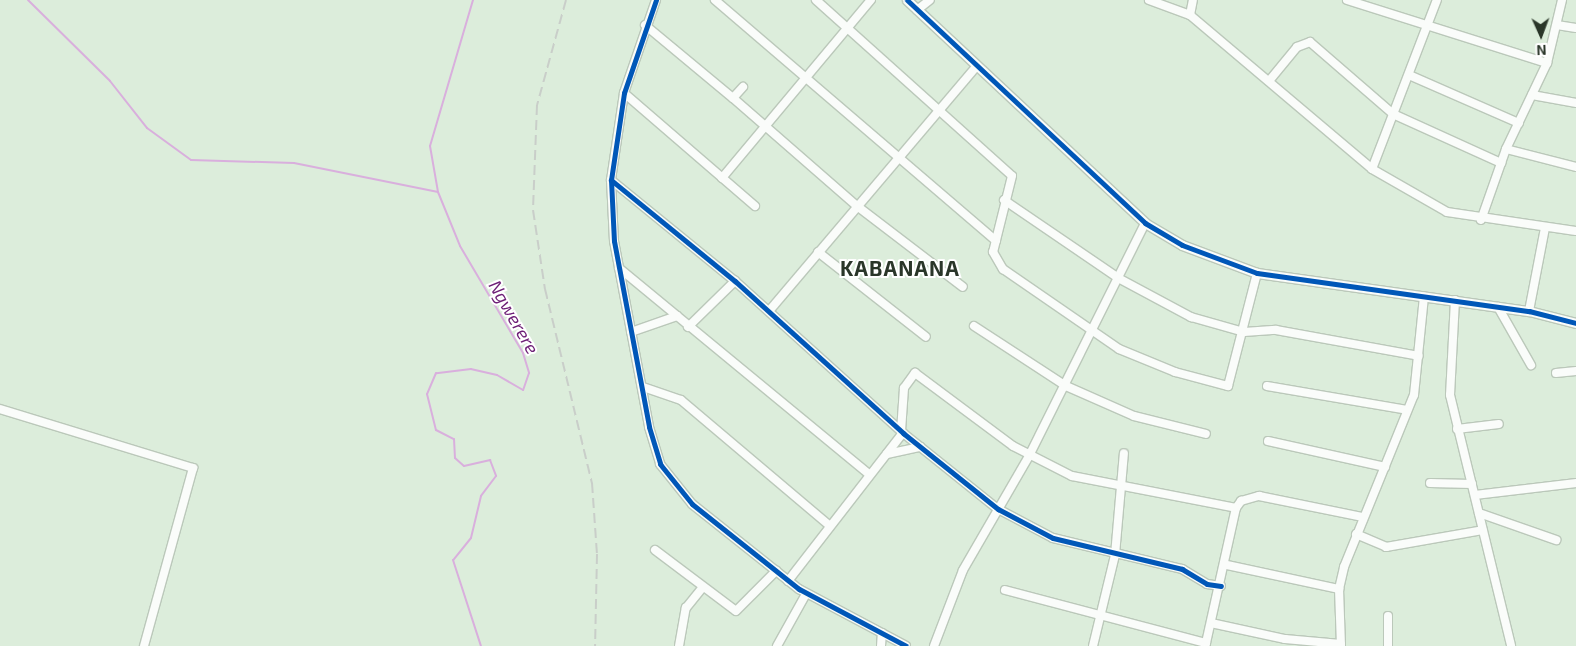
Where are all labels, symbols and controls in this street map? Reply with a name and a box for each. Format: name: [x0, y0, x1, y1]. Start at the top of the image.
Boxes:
north arrow: [1516, 10, 1566, 60]
text: N: [1536, 42, 1547, 59]
district label: KABANANA: [839, 255, 961, 281]
water label: Ngwerere: [484, 276, 544, 358]

